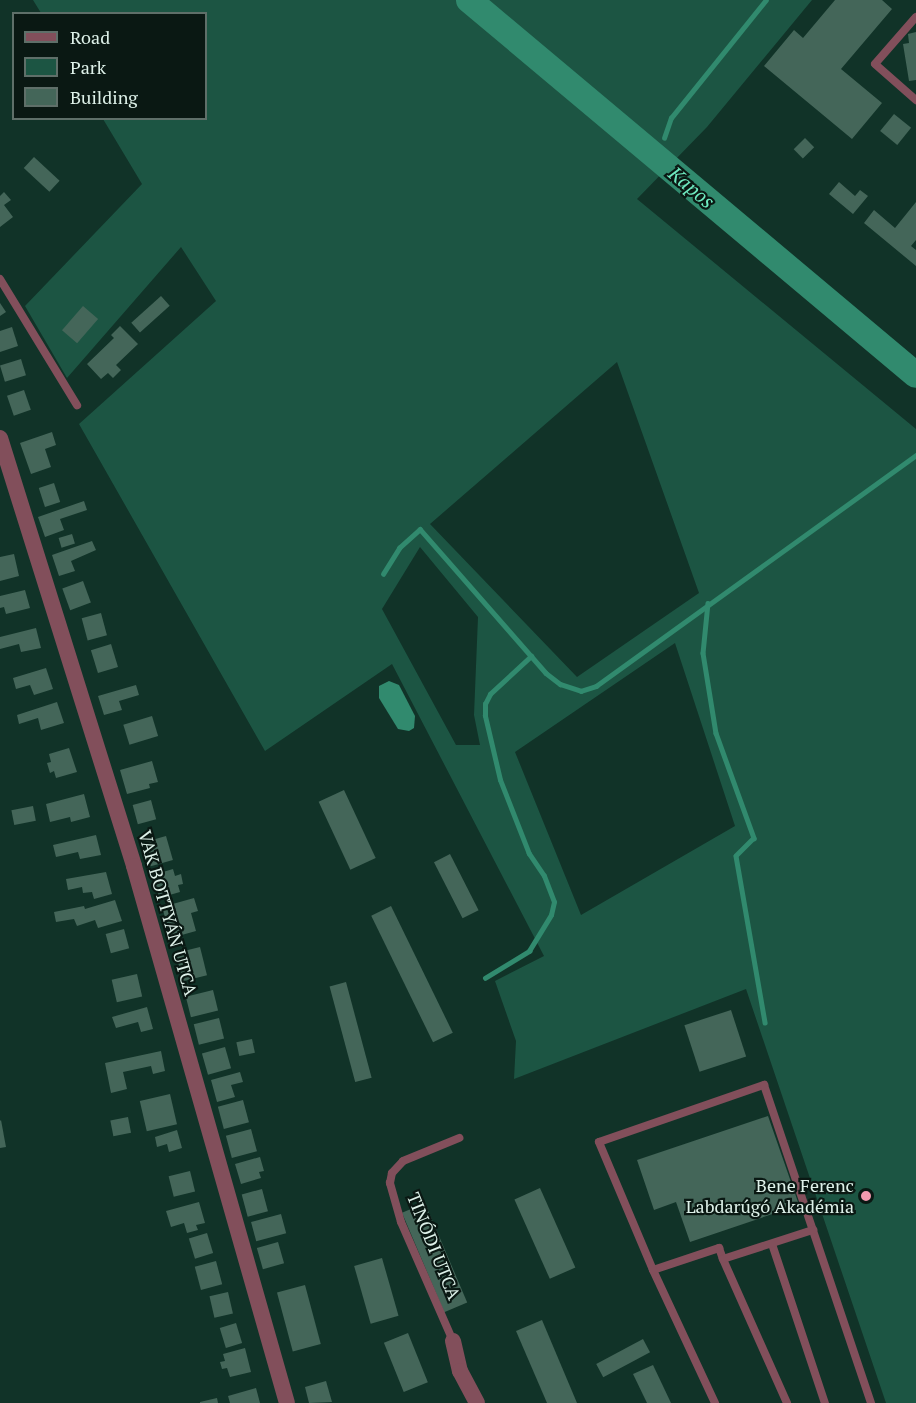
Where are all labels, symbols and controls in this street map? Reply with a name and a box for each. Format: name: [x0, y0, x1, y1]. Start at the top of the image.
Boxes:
legend: [12, 12, 207, 120]
text: Road: [70, 25, 110, 49]
text: Park: [70, 55, 106, 79]
text: Building: [70, 85, 138, 109]
water label: Kapos: [664, 161, 720, 213]
street label: VAK BOTTYÁN UTCA: [134, 828, 202, 998]
place label: Bene Ferenc Labdarúgó Akadémia: [685, 1175, 854, 1218]
street label: TINÓDI UTCA: [403, 1189, 465, 1303]
marker: Bene Ferenc Labdarúgó Akadémia: [859, 1189, 873, 1203]

